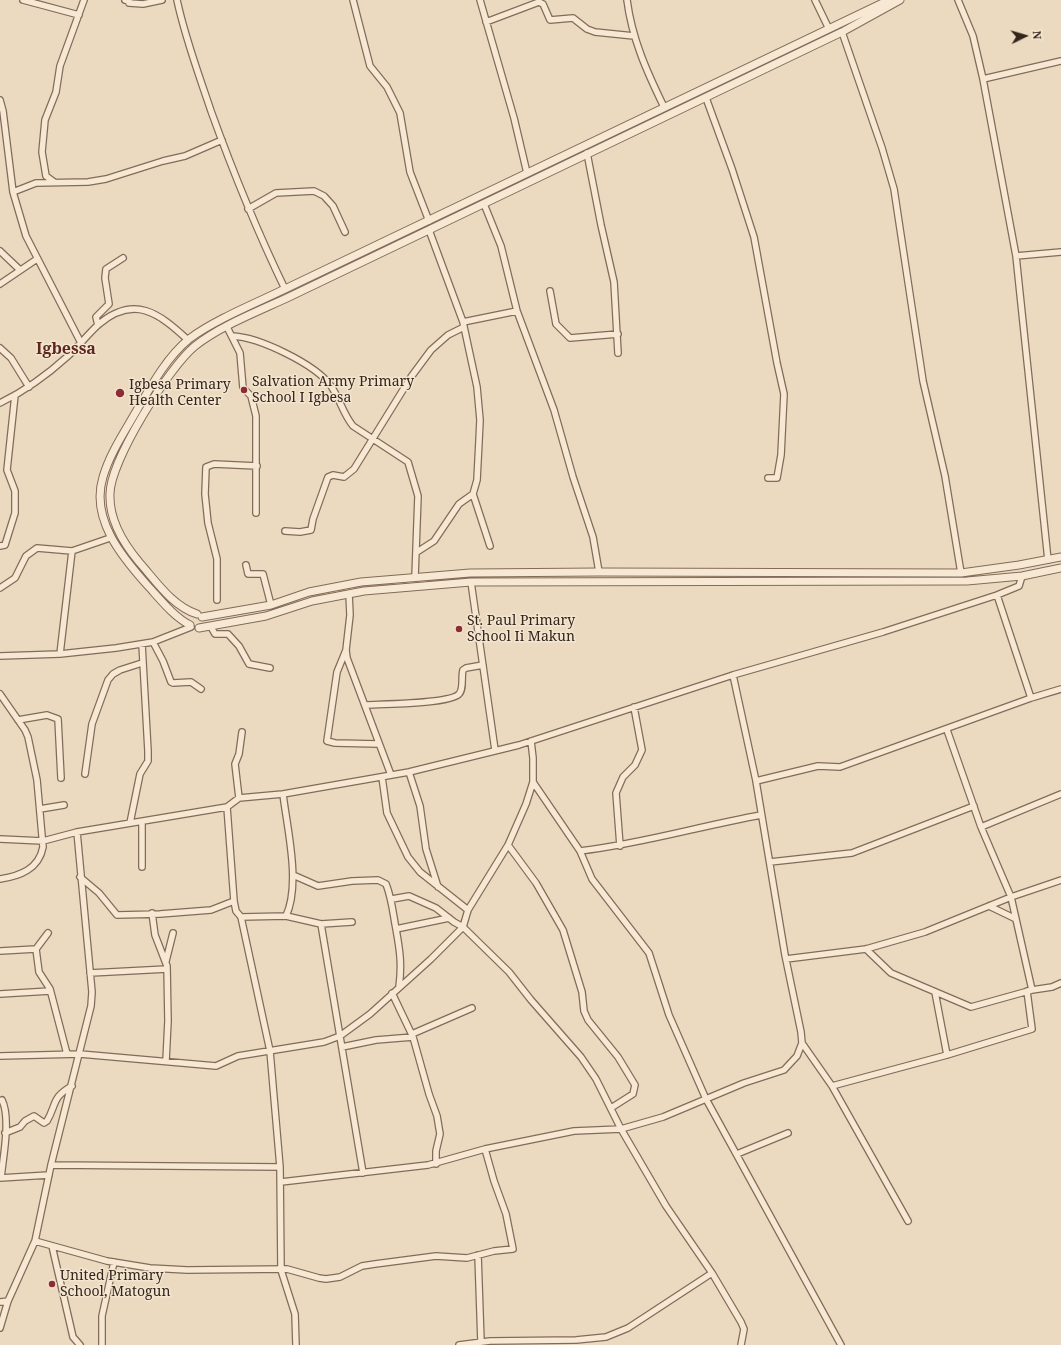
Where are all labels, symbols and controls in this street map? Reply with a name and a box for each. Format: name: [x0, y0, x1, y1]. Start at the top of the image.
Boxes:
north arrow: [1005, 16, 1045, 56]
text: N: [1030, 30, 1045, 40]
district label: Igbessa: [36, 339, 96, 359]
place label: Salvation Army Primary School I Igbesa: [252, 374, 414, 406]
place label: Igbesa Primary Health Center: [129, 377, 231, 410]
marker: Salvation Army Primary School I Igbesa: [239, 385, 249, 395]
marker: Igbesa Primary Health Center: [114, 387, 126, 399]
place label: St. Paul Primary School Ii Makun: [467, 613, 575, 646]
marker: St. Paul Primary School Ii Makun: [454, 624, 464, 634]
place label: United Primary School, Matogun: [60, 1268, 171, 1300]
marker: United Primary School, Matogun: [47, 1279, 57, 1289]

